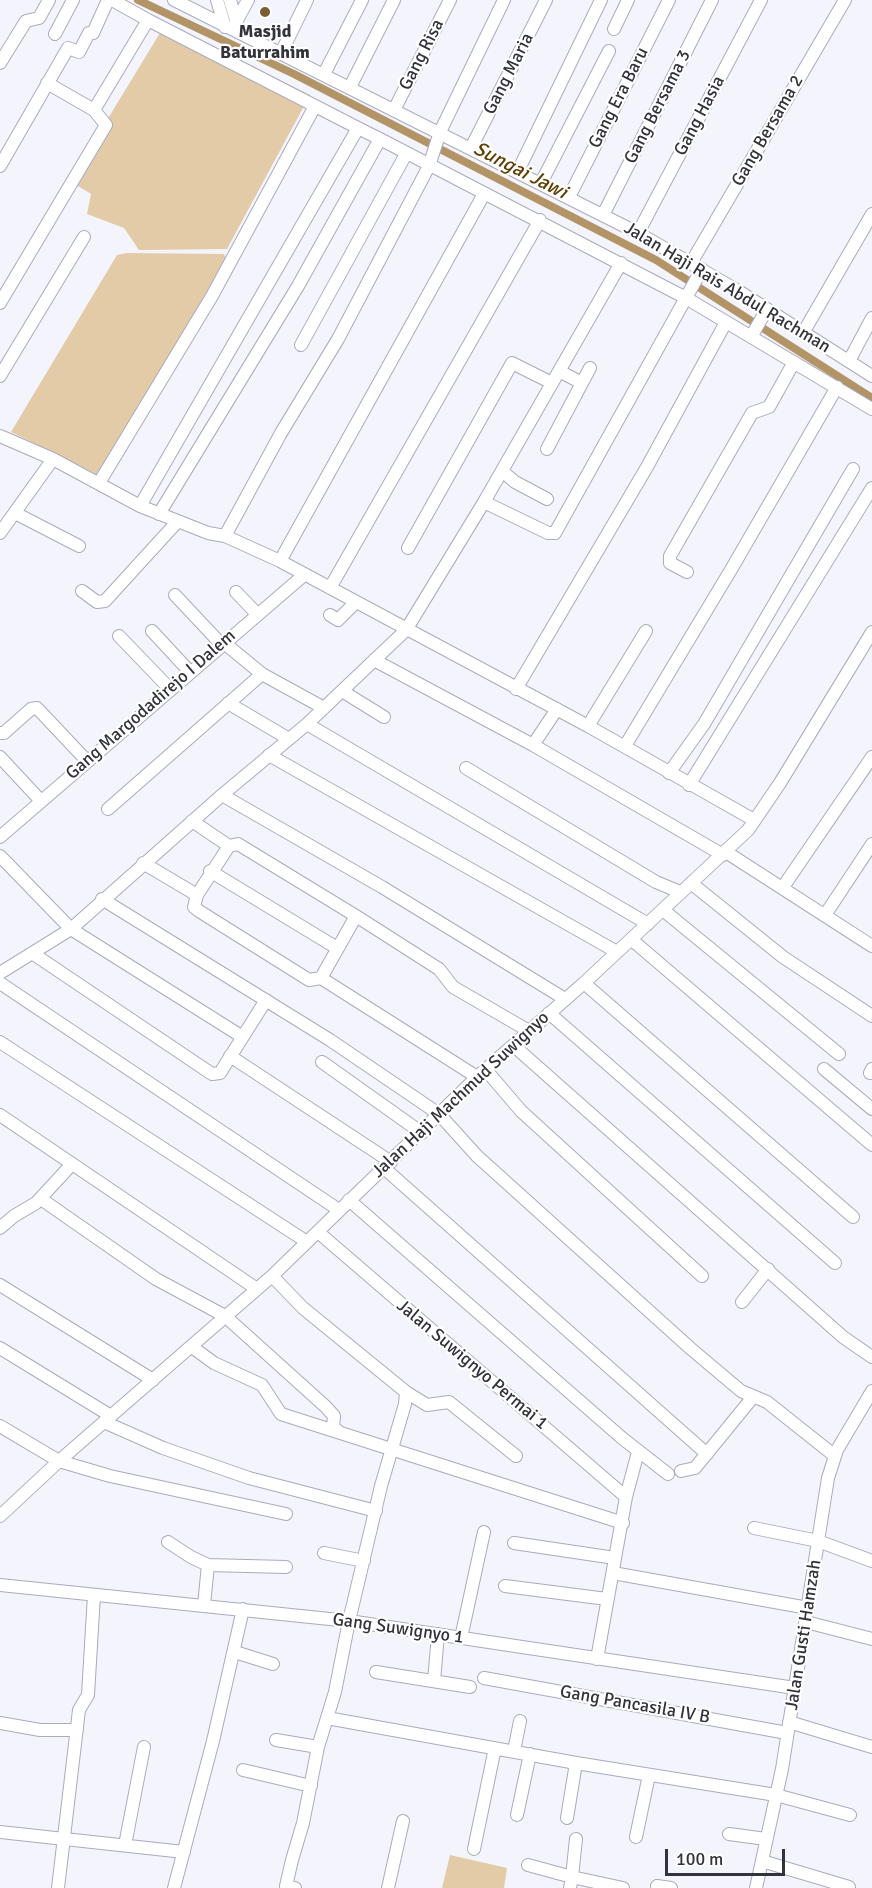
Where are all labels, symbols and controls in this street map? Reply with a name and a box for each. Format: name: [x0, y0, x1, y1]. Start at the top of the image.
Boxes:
marker: Masjid Baturrahim: [258, 5, 272, 19]
street label: Gang Risa: [395, 16, 449, 94]
place label: Masjid Baturrahim: [220, 21, 310, 63]
street label: Gang Maria: [479, 30, 539, 118]
street label: Gang Era Baru: [584, 44, 654, 152]
street label: Gang Bersama 3: [620, 47, 696, 167]
street label: Gang Hasia: [670, 72, 730, 160]
street label: Gang Bersama 2: [727, 72, 809, 190]
water label: Sungai Jawi: [469, 137, 571, 205]
street label: Jalan Haji Rais Abdul Rachman: [620, 218, 834, 358]
street label: Gang Margodadirejo I Dalem: [62, 625, 240, 785]
street label: Jalan Haji Machmud Suwignyo: [368, 1007, 554, 1183]
street label: Jalan Suwignyo Permai 1: [392, 1295, 552, 1435]
street label: Jalan Gusti Hamzah: [781, 1558, 827, 1712]
street label: Gang Suwignyo 1: [331, 1609, 465, 1649]
street label: Gang Pancasila IV B: [558, 1681, 712, 1729]
scale bar: [668, 1837, 788, 1875]
text: 100 m: [676, 1848, 723, 1870]

